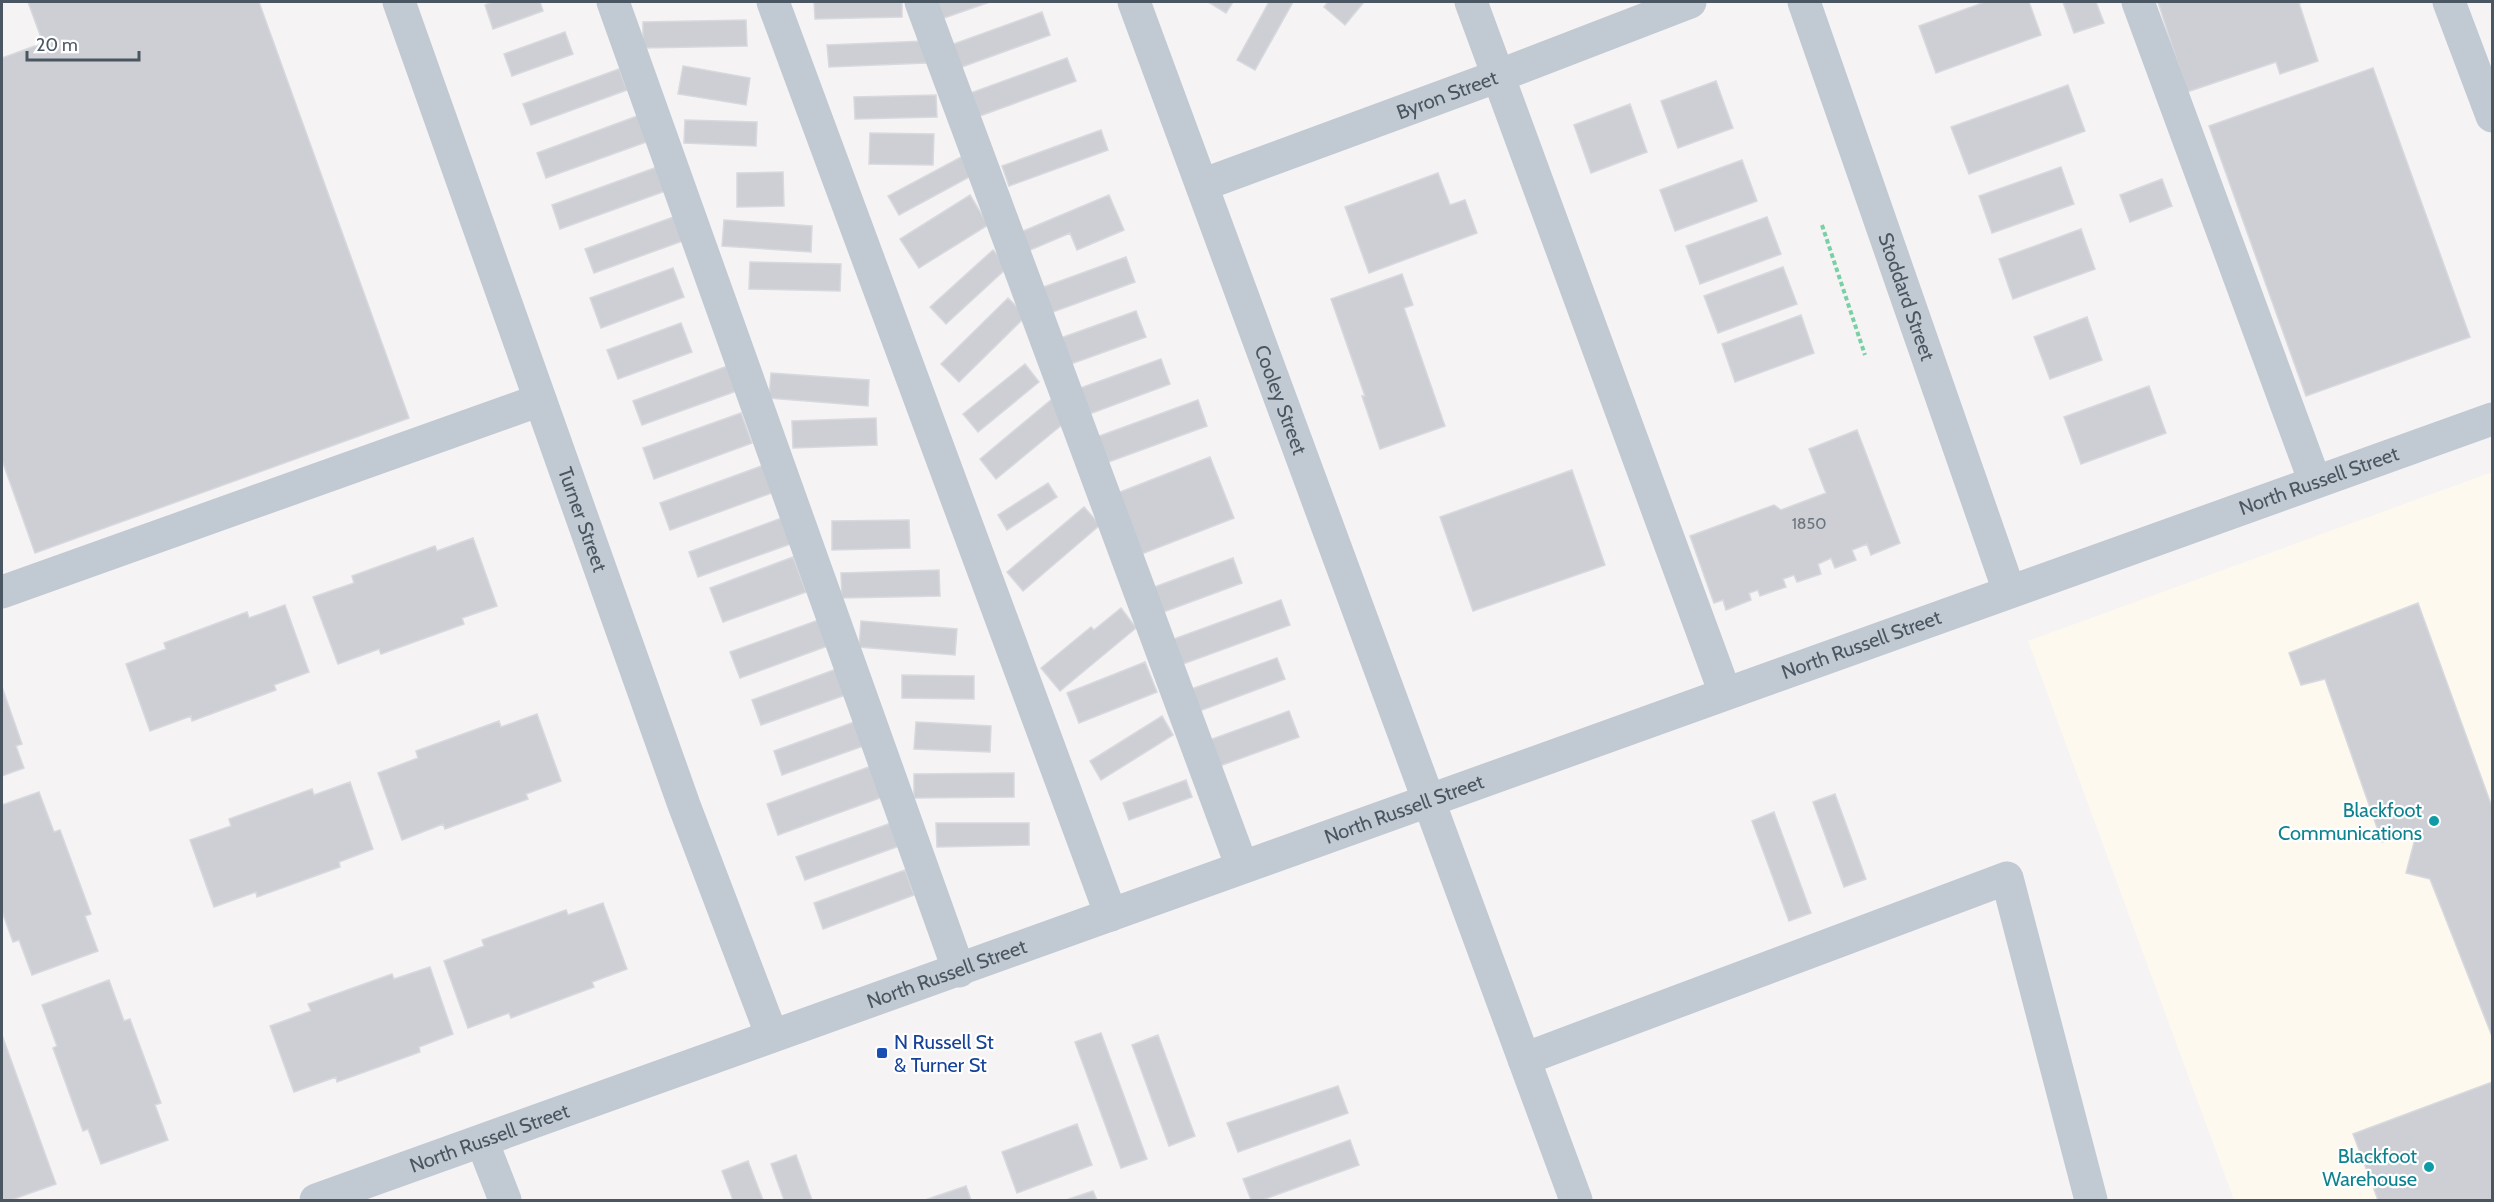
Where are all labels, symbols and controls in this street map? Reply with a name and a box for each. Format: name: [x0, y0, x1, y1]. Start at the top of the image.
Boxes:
scale bar: [27, 24, 140, 62]
text: 20 m: [36, 34, 78, 56]
street label: Byron Street: [1393, 65, 1501, 124]
street label: Stoddard Street: [1873, 229, 1940, 364]
street label: Cooley Street: [1250, 342, 1312, 458]
street label: North Russell Street: [2236, 441, 2402, 520]
street label: Turner Street: [553, 464, 612, 575]
house number: 1850: [1792, 514, 1826, 533]
street label: North Russell Street: [1778, 605, 1944, 684]
street label: North Russell Street: [1321, 769, 1487, 849]
place label: Blackfoot Communications: [2278, 798, 2422, 845]
marker: Blackfoot Communications: [2427, 814, 2441, 828]
street label: North Russell Street: [864, 934, 1030, 1014]
place label: N Russell St & Turner St: [894, 1030, 994, 1077]
marker: N Russell St & Turner St: [875, 1046, 889, 1060]
street label: North Russell Street: [406, 1098, 573, 1178]
place label: Blackfoot Warehouse: [2322, 1144, 2417, 1191]
marker: Blackfoot Warehouse: [2422, 1160, 2436, 1174]

